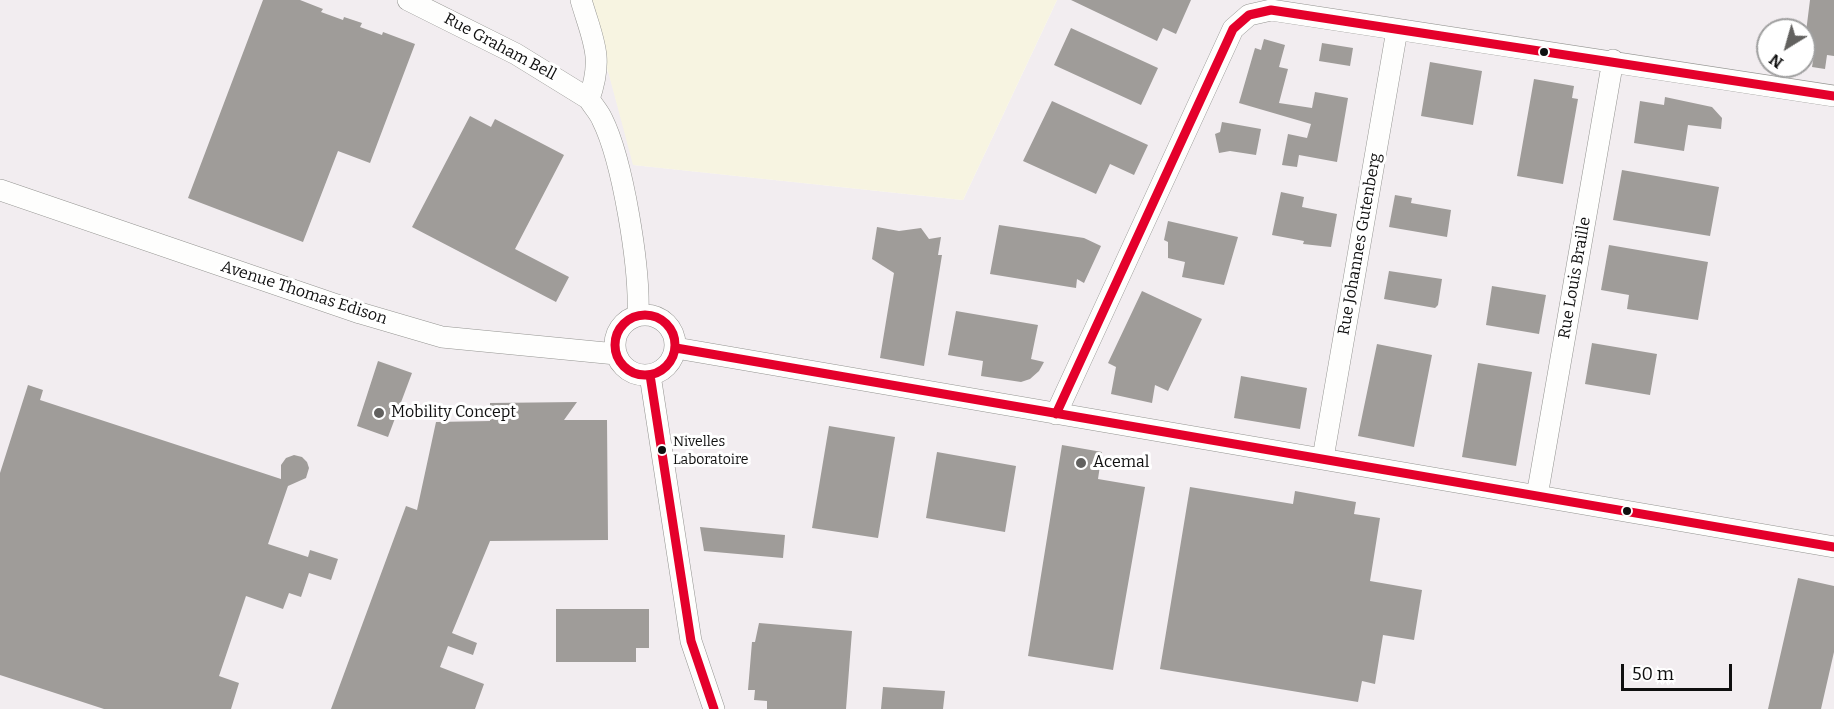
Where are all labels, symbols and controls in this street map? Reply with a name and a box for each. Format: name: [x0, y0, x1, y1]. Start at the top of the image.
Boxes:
street label: Rue Graham Bell: [441, 9, 559, 85]
north arrow: [1756, 18, 1816, 78]
unlabelled marker: [1538, 46, 1550, 58]
text: N: [1765, 50, 1787, 72]
street label: Rue Johannes Gutenberg: [1335, 151, 1385, 337]
street label: Rue Louis Braille: [1555, 215, 1595, 341]
street label: Avenue Thomas Edison: [218, 257, 390, 329]
place label: Mobility Concept: [391, 403, 516, 423]
marker: Mobility Concept: [372, 406, 386, 420]
place label: Nivelles Laboratoire: [673, 434, 748, 466]
marker: Nivelles Laboratoire: [656, 444, 668, 456]
place label: Acemal: [1093, 453, 1149, 473]
marker: Acemal: [1074, 456, 1088, 470]
unlabelled marker: [1621, 505, 1633, 517]
scale bar: [1624, 652, 1735, 690]
text: 50 m: [1632, 663, 1674, 685]

